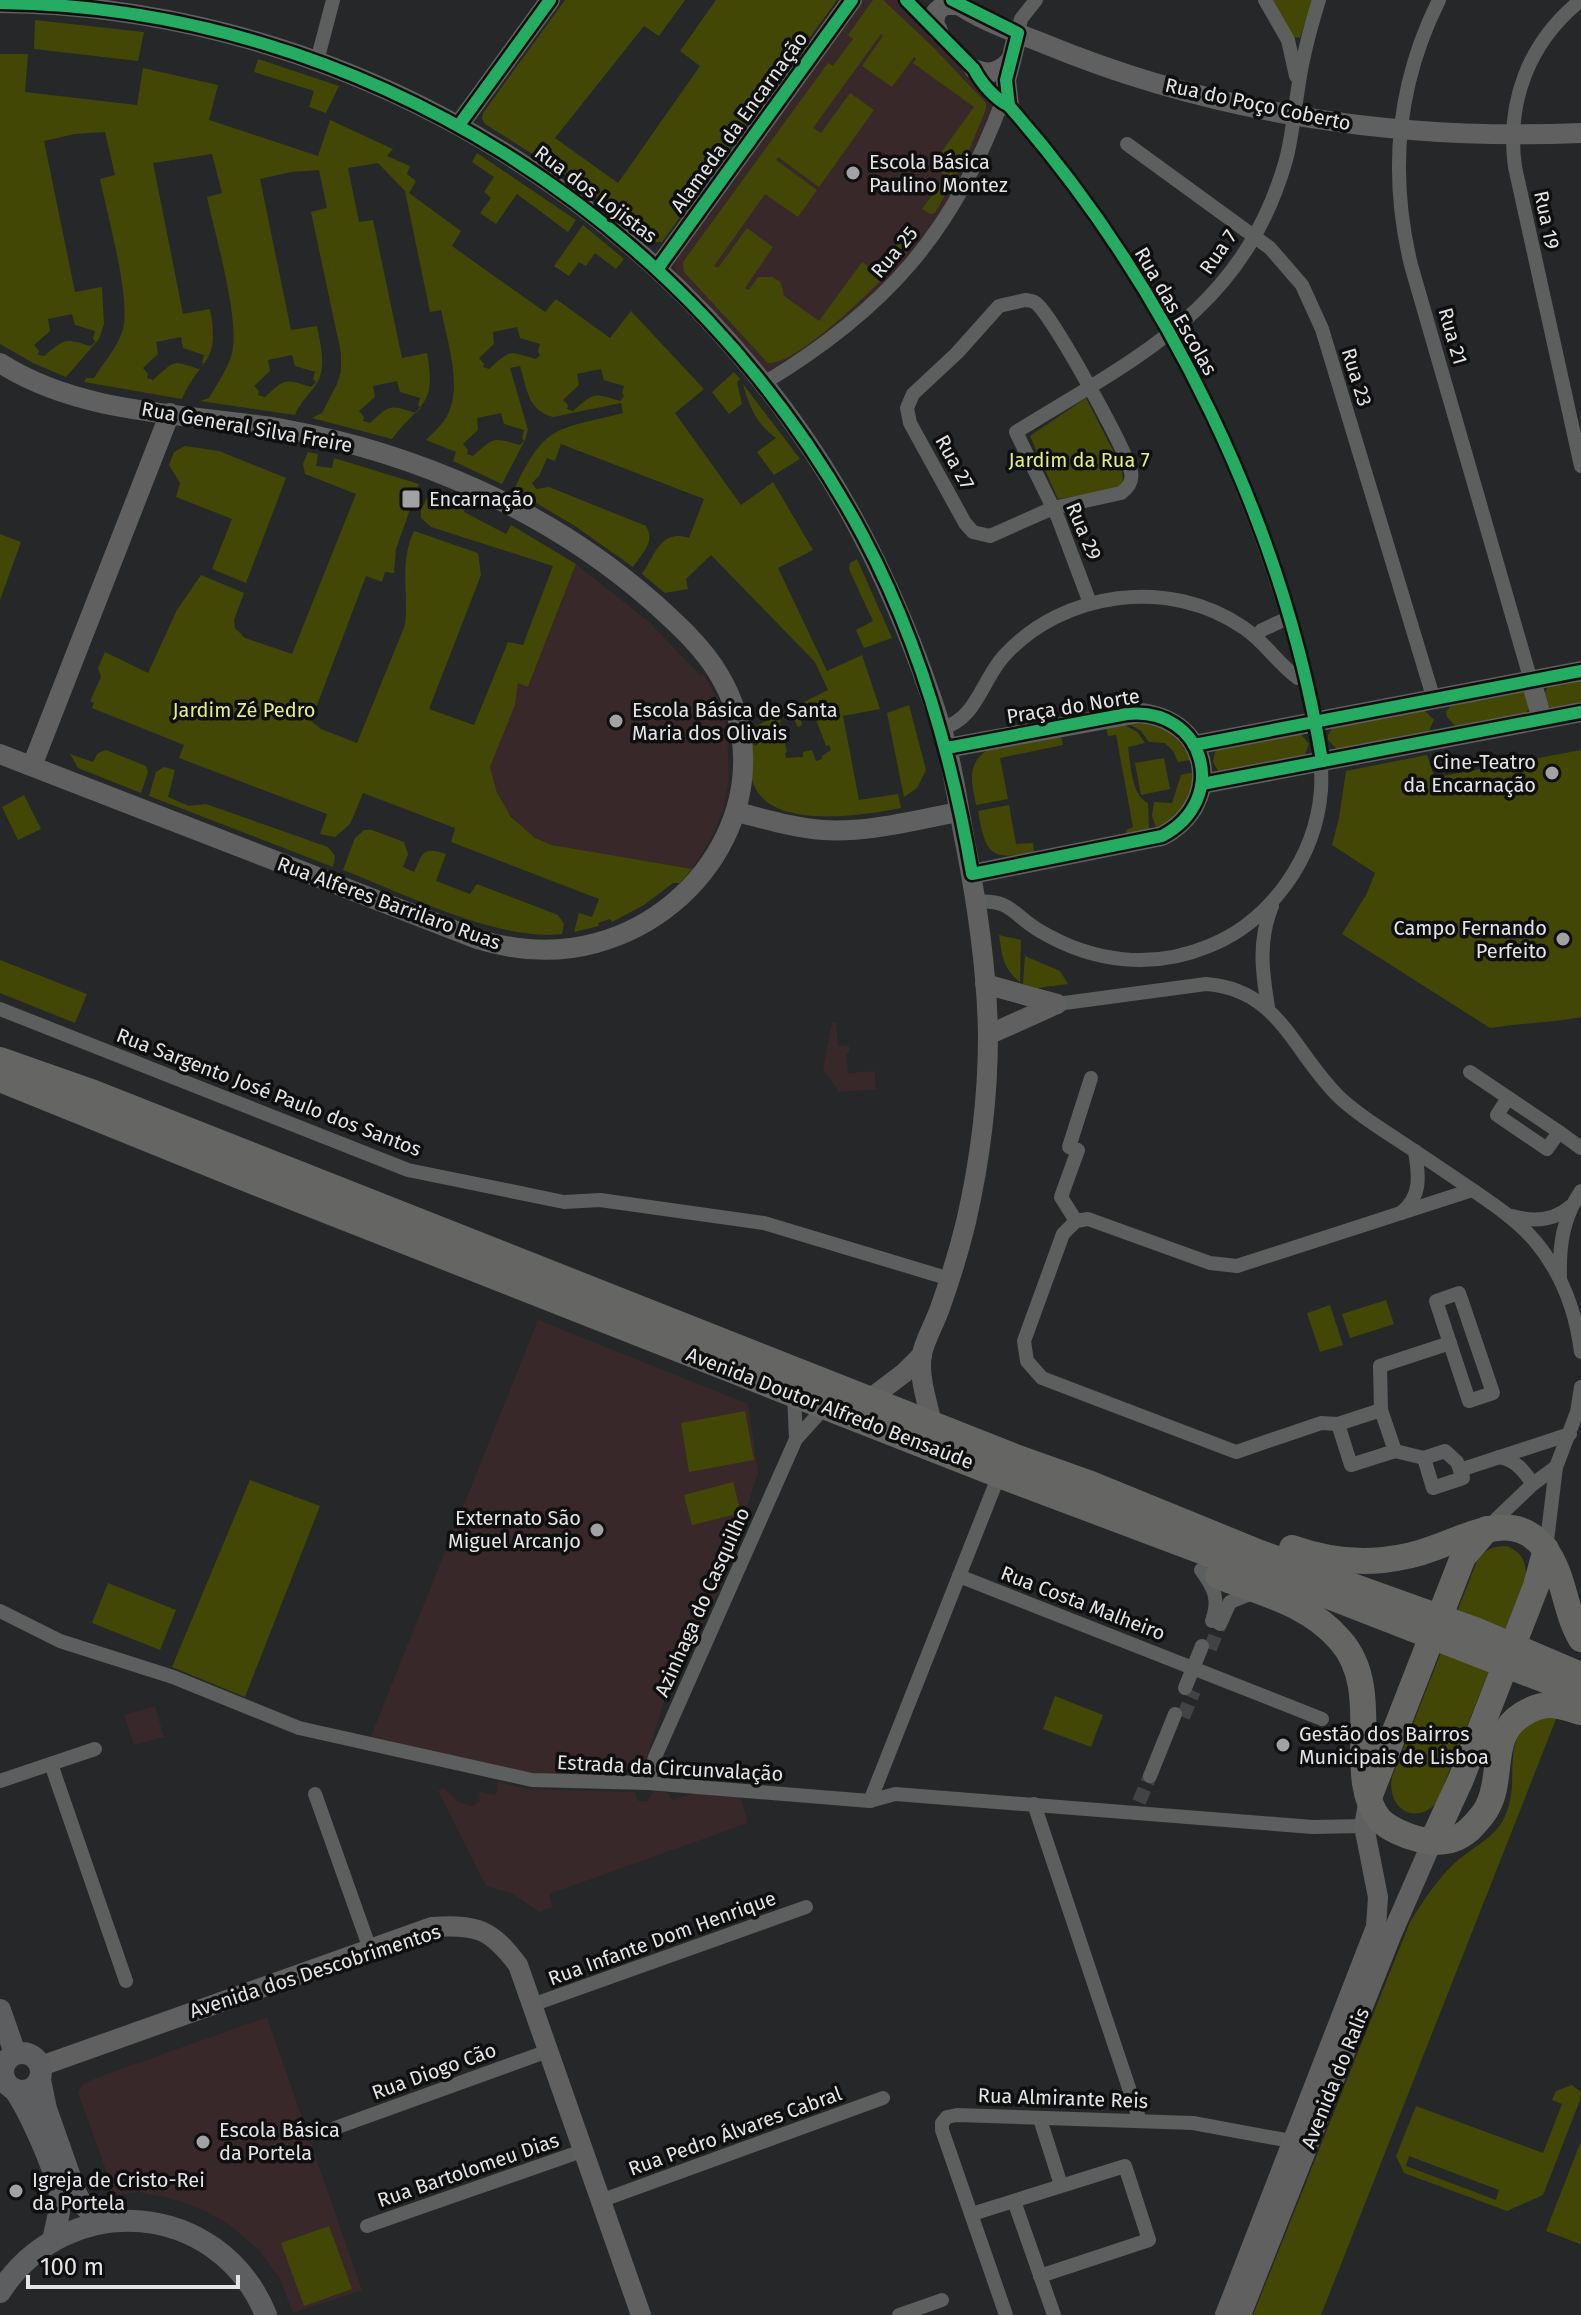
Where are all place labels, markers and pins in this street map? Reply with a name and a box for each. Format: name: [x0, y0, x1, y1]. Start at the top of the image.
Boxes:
place label: Escola Básica Paulino Montez: [869, 150, 1008, 197]
marker: Escola Básica Paulino Montez: [844, 164, 862, 182]
place label: Encarnação: [429, 487, 534, 512]
marker: Encarnação: [400, 488, 422, 510]
place label: Escola Básica de Santa Maria dos Olivais: [632, 698, 838, 745]
marker: Escola Básica de Santa Maria dos Olivais: [607, 712, 625, 730]
place label: Cine-Teatro da Encarnação: [1403, 750, 1536, 798]
marker: Cine-Teatro da Encarnação: [1543, 764, 1561, 782]
place label: Campo Fernando Perfeito: [1393, 916, 1547, 963]
marker: Campo Fernando Perfeito: [1554, 930, 1572, 948]
place label: Externato São Miguel Arcanjo: [448, 1506, 581, 1553]
marker: Externato São Miguel Arcanjo: [588, 1521, 606, 1539]
place label: Gestão dos Bairros Municipais de Lisboa: [1299, 1722, 1489, 1769]
marker: Gestão dos Bairros Municipais de Lisboa: [1274, 1736, 1292, 1754]
place label: Escola Básica da Portela: [219, 2118, 340, 2165]
marker: Escola Básica da Portela: [194, 2133, 212, 2151]
place label: Igreja de Cristo-Rei da Portela: [32, 2168, 205, 2215]
marker: Igreja de Cristo-Rei da Portela: [7, 2182, 25, 2200]

